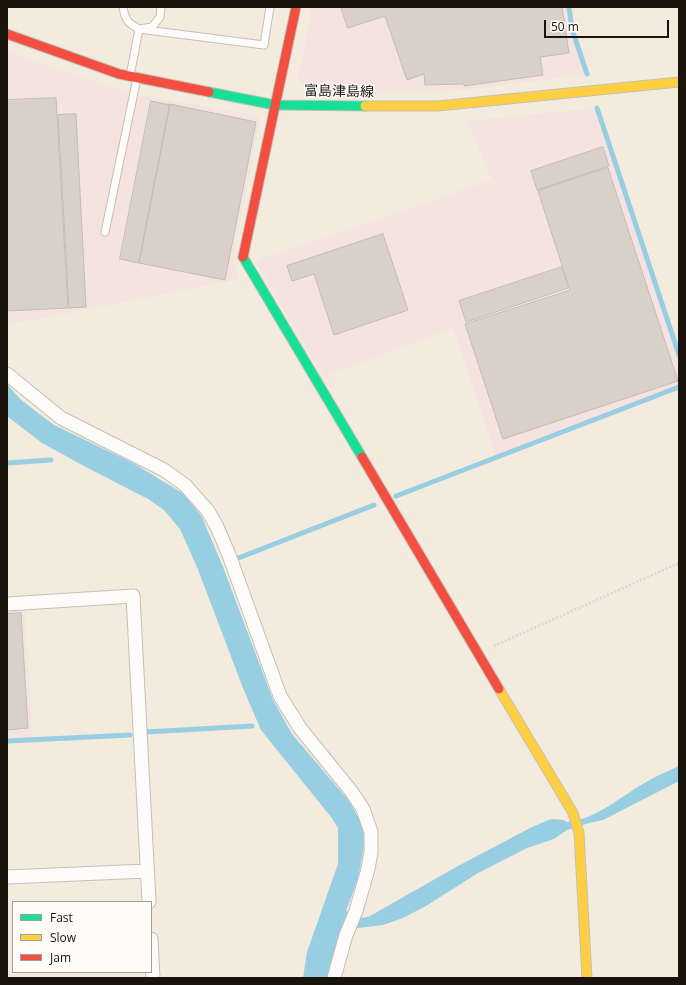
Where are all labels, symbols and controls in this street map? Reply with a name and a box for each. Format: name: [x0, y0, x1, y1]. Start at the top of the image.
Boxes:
scale bar: [546, 12, 671, 38]
text: 50 m: [551, 18, 579, 35]
street label: 富島津島線: [304, 83, 374, 101]
legend: [12, 901, 152, 973]
text: Fast: [50, 909, 73, 926]
text: Slow: [50, 929, 76, 946]
text: Jam: [50, 949, 71, 966]

